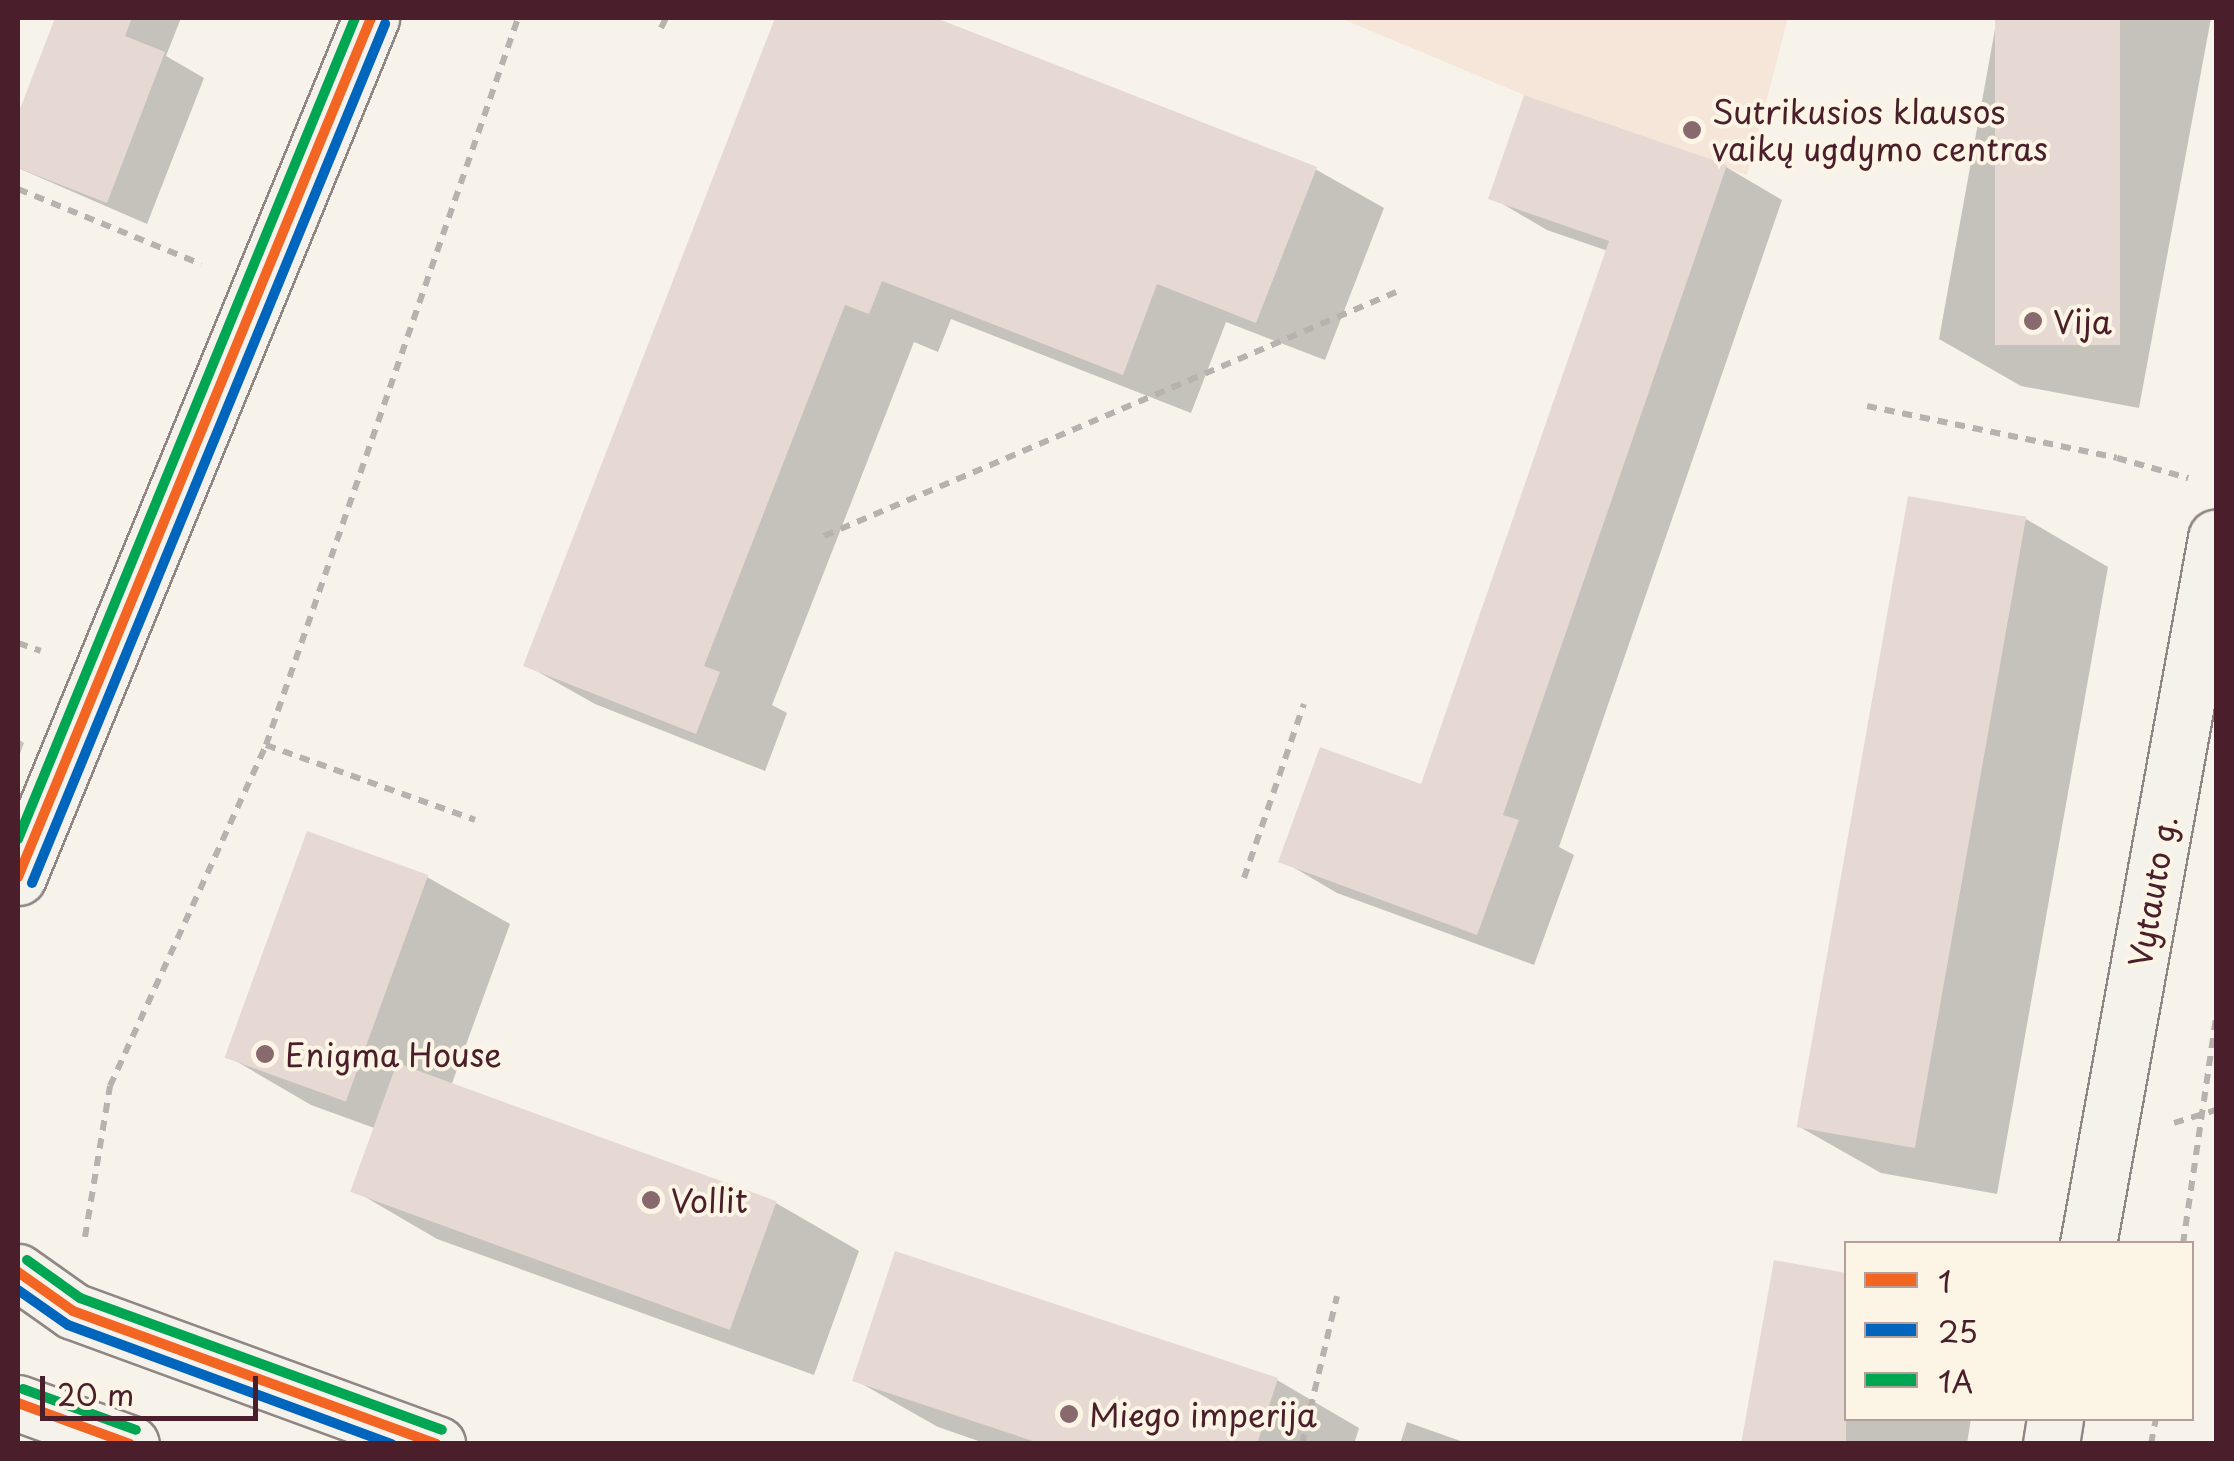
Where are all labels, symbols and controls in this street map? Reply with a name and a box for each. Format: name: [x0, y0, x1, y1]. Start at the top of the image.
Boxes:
place label: Sutrikusios klausos vaikų ugdymo centras: [1712, 93, 2050, 168]
marker: Sutrikusios klausos vaikų ugdymo centras: [1681, 119, 1703, 141]
place label: Vija: [2053, 302, 2112, 340]
marker: Vija: [2022, 310, 2044, 332]
street label: Vytauto g.: [2120, 811, 2184, 971]
place label: Enigma House: [285, 1035, 506, 1073]
marker: Enigma House: [254, 1043, 276, 1065]
place label: Vollit: [671, 1181, 748, 1219]
marker: Vollit: [640, 1189, 662, 1211]
legend: [1844, 1241, 2194, 1421]
text: 1: [1938, 1258, 1951, 1303]
text: 25: [1938, 1308, 1978, 1353]
scale bar: [45, 1356, 262, 1418]
text: 1A: [1938, 1358, 1973, 1403]
text: 20 m: [57, 1371, 134, 1416]
place label: Miego imperija: [1089, 1395, 1319, 1433]
marker: Miego imperija: [1058, 1403, 1080, 1425]

